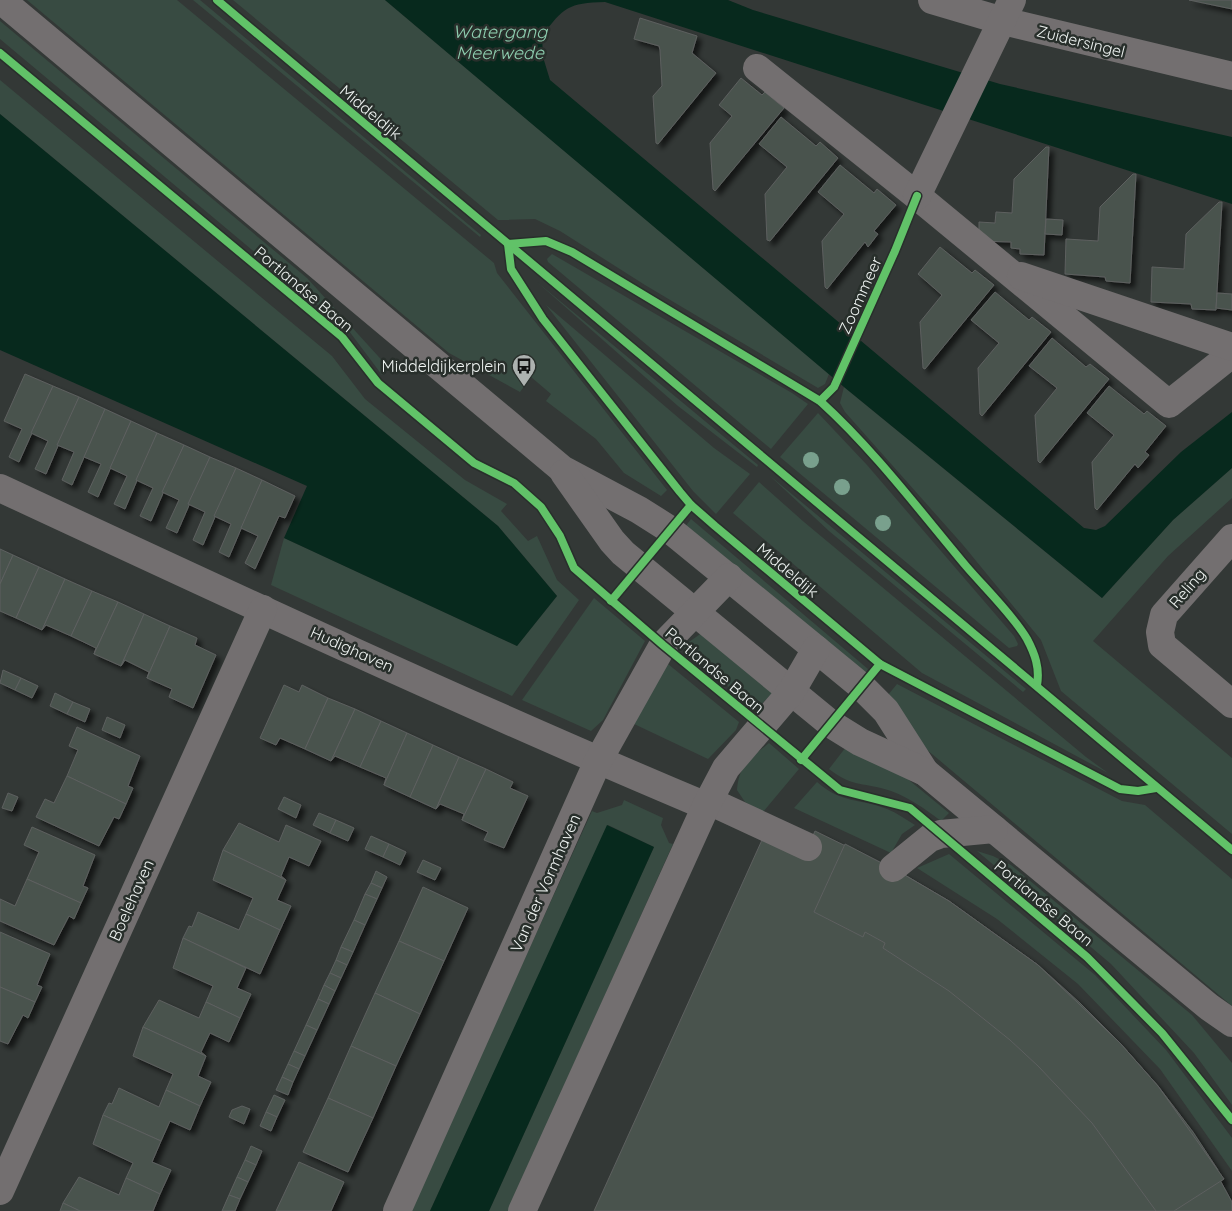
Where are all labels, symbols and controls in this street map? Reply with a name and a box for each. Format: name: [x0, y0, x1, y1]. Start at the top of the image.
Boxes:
water label: Watergang Meerwede: [453, 20, 549, 64]
street label: Zuidersingel: [1035, 20, 1127, 62]
street label: Middeldijk: [336, 80, 406, 144]
street label: Portlandse Baan: [250, 242, 358, 336]
street label: Zoommeer: [834, 253, 886, 337]
bus stop icon: Middeldijkerplein: [511, 353, 537, 387]
place label: Middeldijkerplein: [382, 356, 506, 376]
street label: Middeldijk: [753, 538, 823, 602]
street label: Reling: [1164, 564, 1210, 612]
street label: Hudighaven: [307, 622, 397, 676]
street label: Portlandse Baan: [661, 623, 769, 717]
street label: Van der Vormhaven: [506, 811, 584, 955]
street label: Boelehaven: [104, 856, 158, 944]
street label: Portlandse Baan: [990, 856, 1098, 950]

